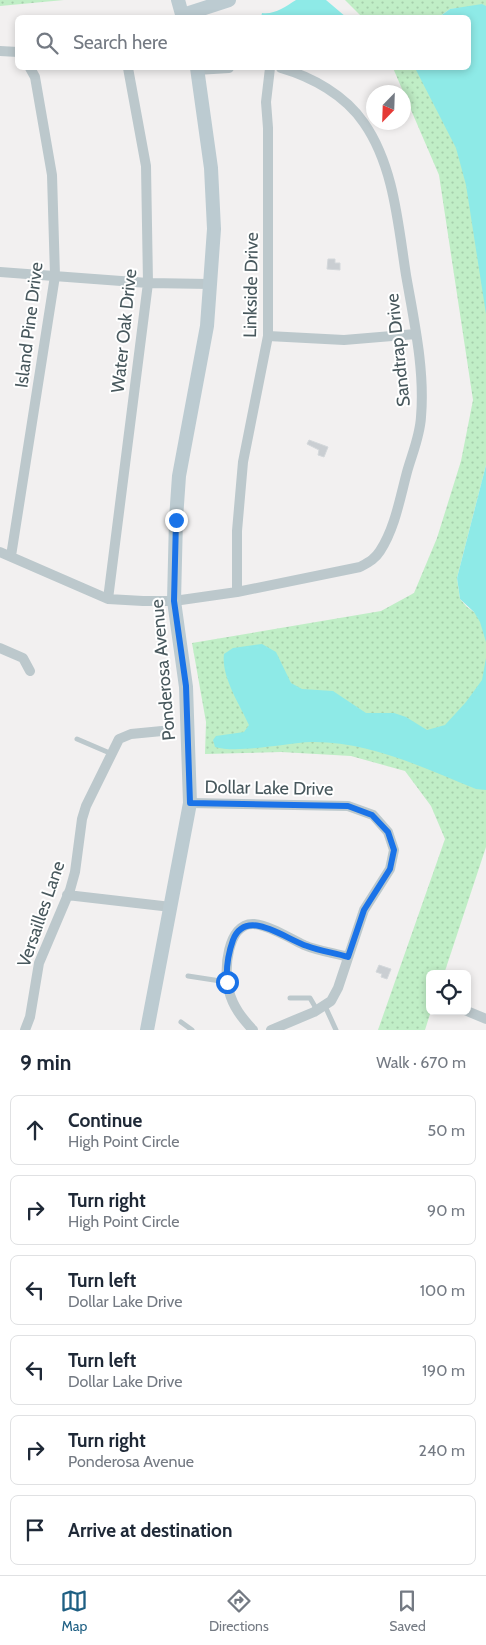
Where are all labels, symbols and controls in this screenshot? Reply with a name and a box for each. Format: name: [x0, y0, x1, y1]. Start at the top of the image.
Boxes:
search box: [15, 15, 471, 70]
icon: search: [33, 29, 61, 57]
text: Search here: [73, 31, 167, 54]
north arrow: [366, 85, 411, 130]
street label: Linkside Drive: [239, 232, 263, 338]
street label: Island Pine Drive: [10, 261, 48, 389]
street label: Water Oak Drive: [107, 268, 141, 394]
street label: Sandtrap Drive: [381, 292, 415, 408]
route end: [165, 509, 188, 532]
street label: Ponderosa Avenue: [146, 598, 180, 742]
street label: Dollar Lake Drive: [204, 776, 334, 800]
street label: Versailles Lane: [13, 858, 69, 970]
map controls: [426, 970, 471, 1015]
button: locate: [426, 970, 471, 1015]
route start: [216, 971, 239, 994]
text: 9 min: [20, 1050, 71, 1075]
text: Walk · 670 m: [376, 1053, 466, 1072]
text: Continue: [68, 1109, 142, 1132]
icon: ahead: [21, 1116, 49, 1144]
text: 50 m: [428, 1121, 465, 1140]
text: High Point Circle: [68, 1132, 179, 1151]
text: Turn right: [68, 1189, 146, 1212]
icon: right: [21, 1196, 49, 1224]
text: 90 m: [427, 1201, 465, 1220]
text: High Point Circle: [68, 1212, 179, 1231]
text: Turn left: [68, 1269, 136, 1292]
icon: left: [21, 1276, 49, 1304]
text: 100 m: [420, 1281, 465, 1300]
text: Dollar Lake Drive: [68, 1292, 182, 1311]
text: Turn left: [68, 1349, 136, 1372]
icon: left: [21, 1356, 49, 1384]
text: 190 m: [422, 1361, 465, 1380]
text: Dollar Lake Drive: [68, 1372, 182, 1391]
text: Turn right: [68, 1429, 146, 1452]
icon: right: [21, 1436, 49, 1464]
text: 240 m: [419, 1441, 465, 1460]
text: Ponderosa Avenue: [68, 1452, 194, 1471]
icon: arrive: [21, 1516, 49, 1544]
text: Arrive at destination: [68, 1519, 232, 1542]
tab: Map: [60, 1587, 88, 1635]
tab: Directions: [209, 1587, 269, 1635]
tab: Saved: [389, 1587, 426, 1635]

